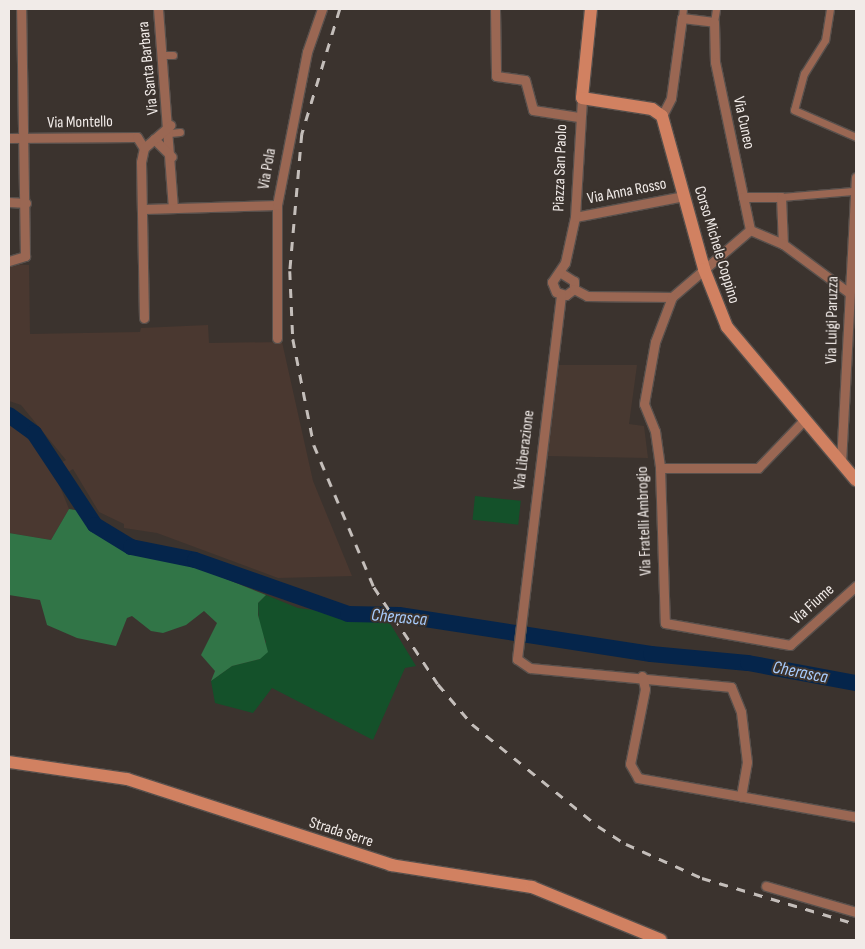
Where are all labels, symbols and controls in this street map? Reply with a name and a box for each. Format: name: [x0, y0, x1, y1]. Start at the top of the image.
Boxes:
street label: Via Santa Barbara: [135, 20, 163, 116]
street label: Via Cuneo: [728, 95, 758, 151]
street label: Via Montello: [47, 113, 113, 133]
street label: Piazza San Paolo: [550, 124, 572, 212]
street label: Via Pola: [255, 147, 281, 191]
street label: Via Anna Rosso: [586, 175, 668, 209]
street label: Corso Michele Coppino: [689, 184, 743, 306]
street label: Via Luigi Paruzza: [823, 276, 843, 364]
street label: Via Liberazione: [511, 409, 539, 491]
street label: Via Fratelli Ambrogio: [633, 466, 657, 576]
street label: Via Fiume: [787, 581, 839, 629]
water label: Cherasca: [370, 605, 428, 631]
water label: Cherasca: [771, 657, 829, 689]
street label: Strada Serre: [307, 814, 375, 852]

